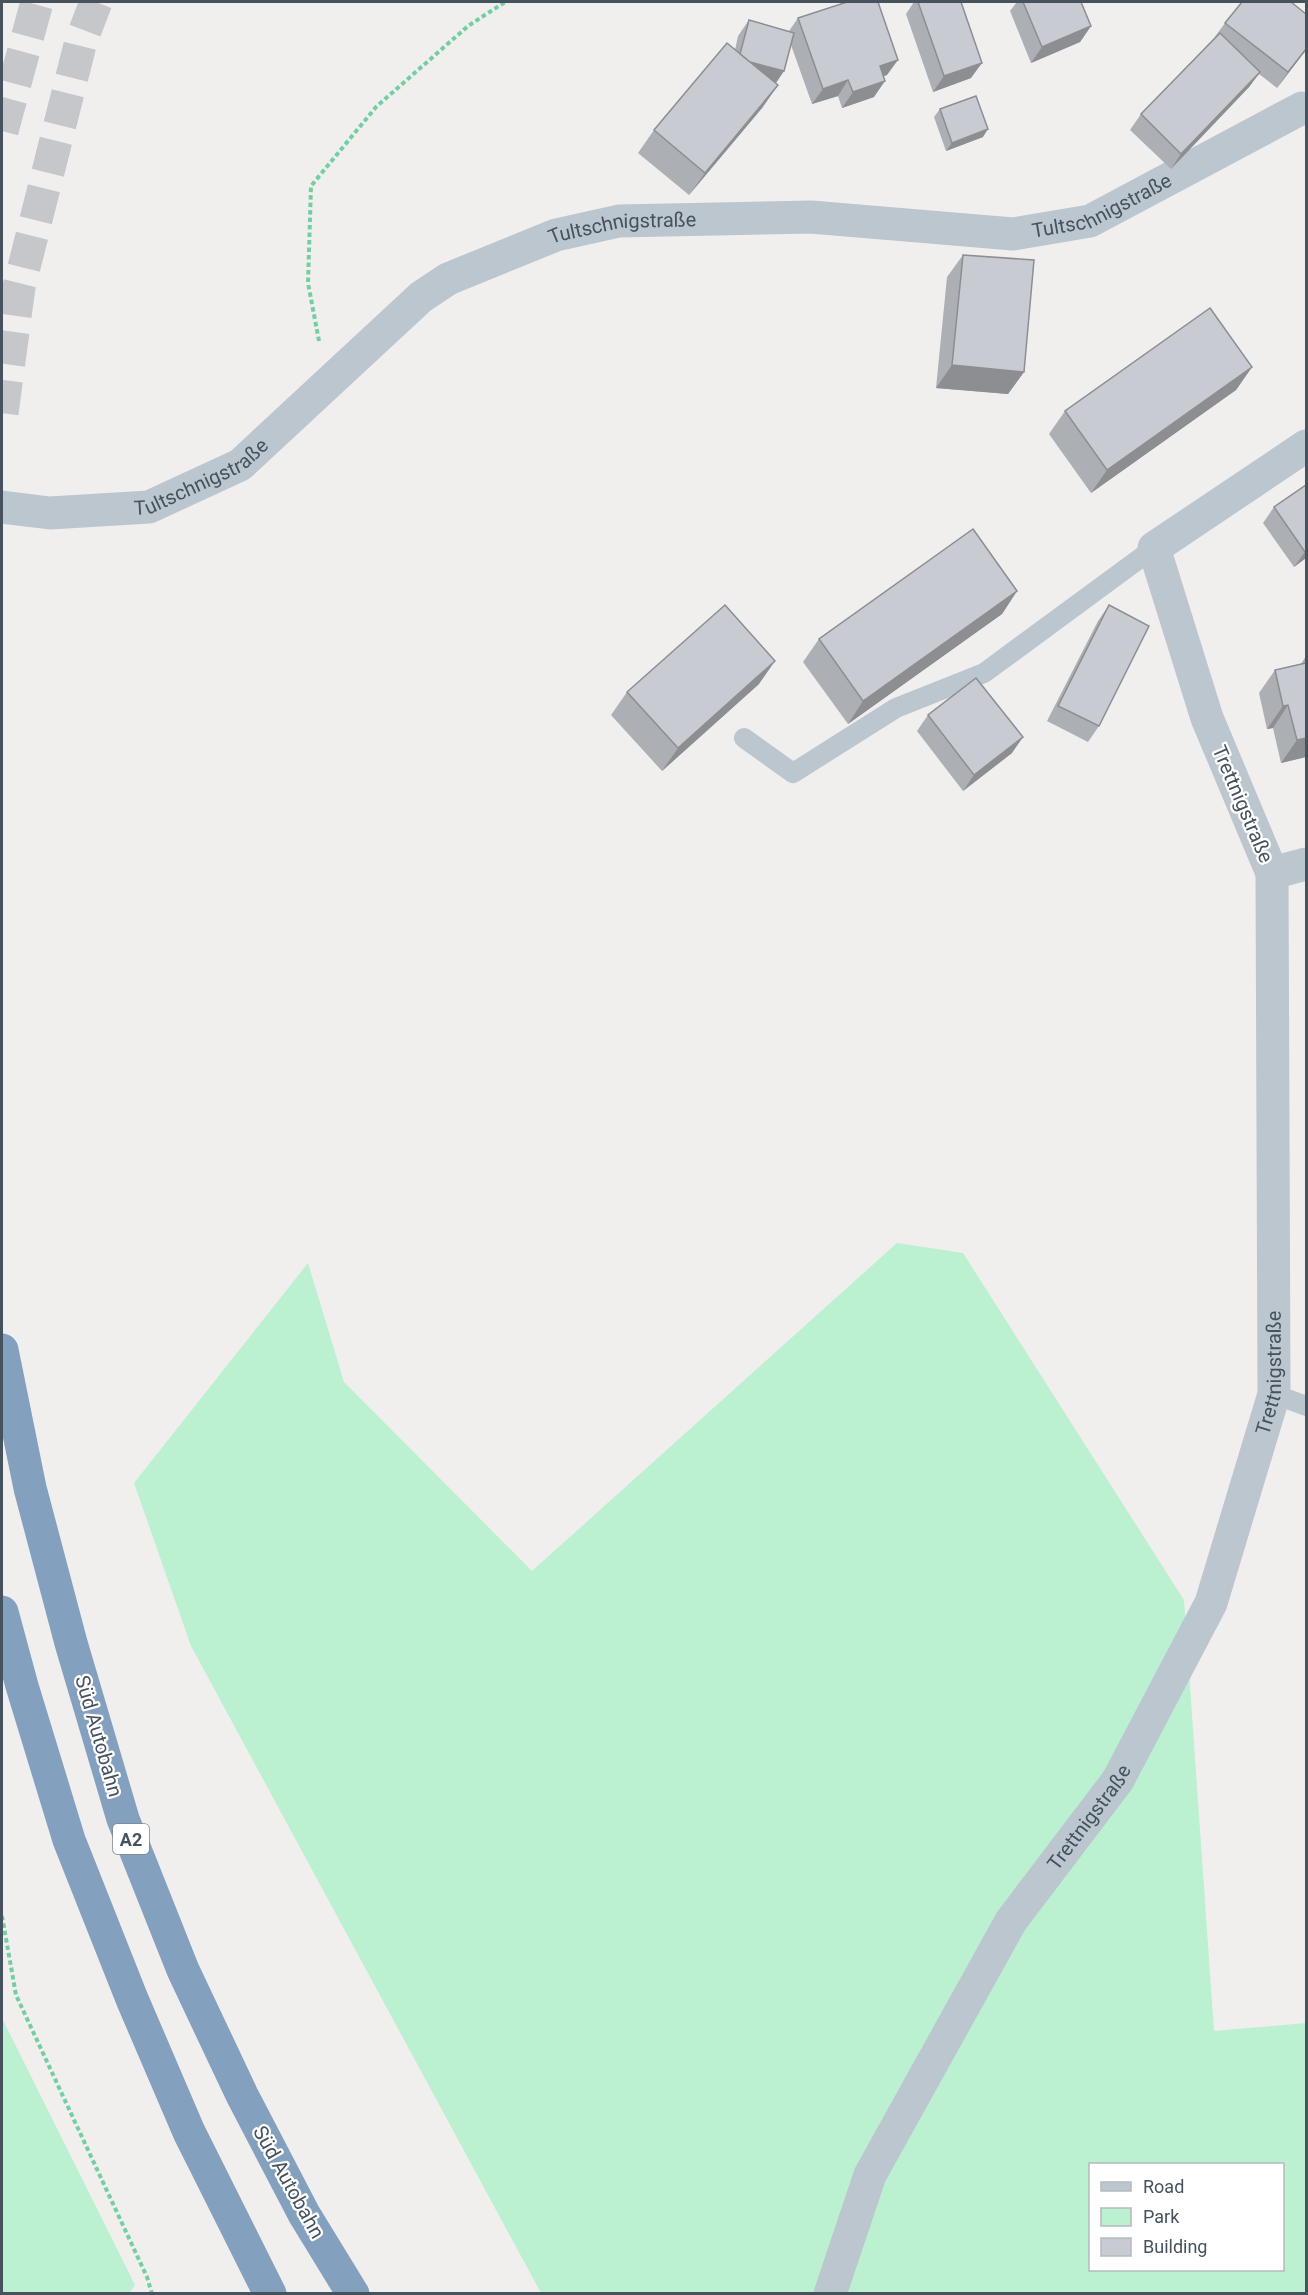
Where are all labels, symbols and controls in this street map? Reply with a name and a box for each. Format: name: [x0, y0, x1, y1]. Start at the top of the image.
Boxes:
street label: Tultschnigstraße: [1030, 168, 1175, 243]
street label: Tultschnigstraße: [545, 207, 696, 249]
street label: Tultschnigstraße: [133, 433, 273, 520]
street label: Trettnigstraße: [1207, 742, 1279, 866]
street label: Trettnigstraße: [1250, 1311, 1286, 1438]
street label: Süd Autobahn: [70, 1673, 128, 1799]
street label: Trettnigstraße: [1042, 1761, 1136, 1875]
road number: A2: [113, 1824, 149, 1854]
street label: Süd Autobahn: [248, 2122, 330, 2242]
legend: [1089, 2163, 1284, 2271]
text: Road: [1143, 2176, 1184, 2197]
text: Park: [1143, 2206, 1180, 2227]
text: Building: [1143, 2236, 1207, 2257]

